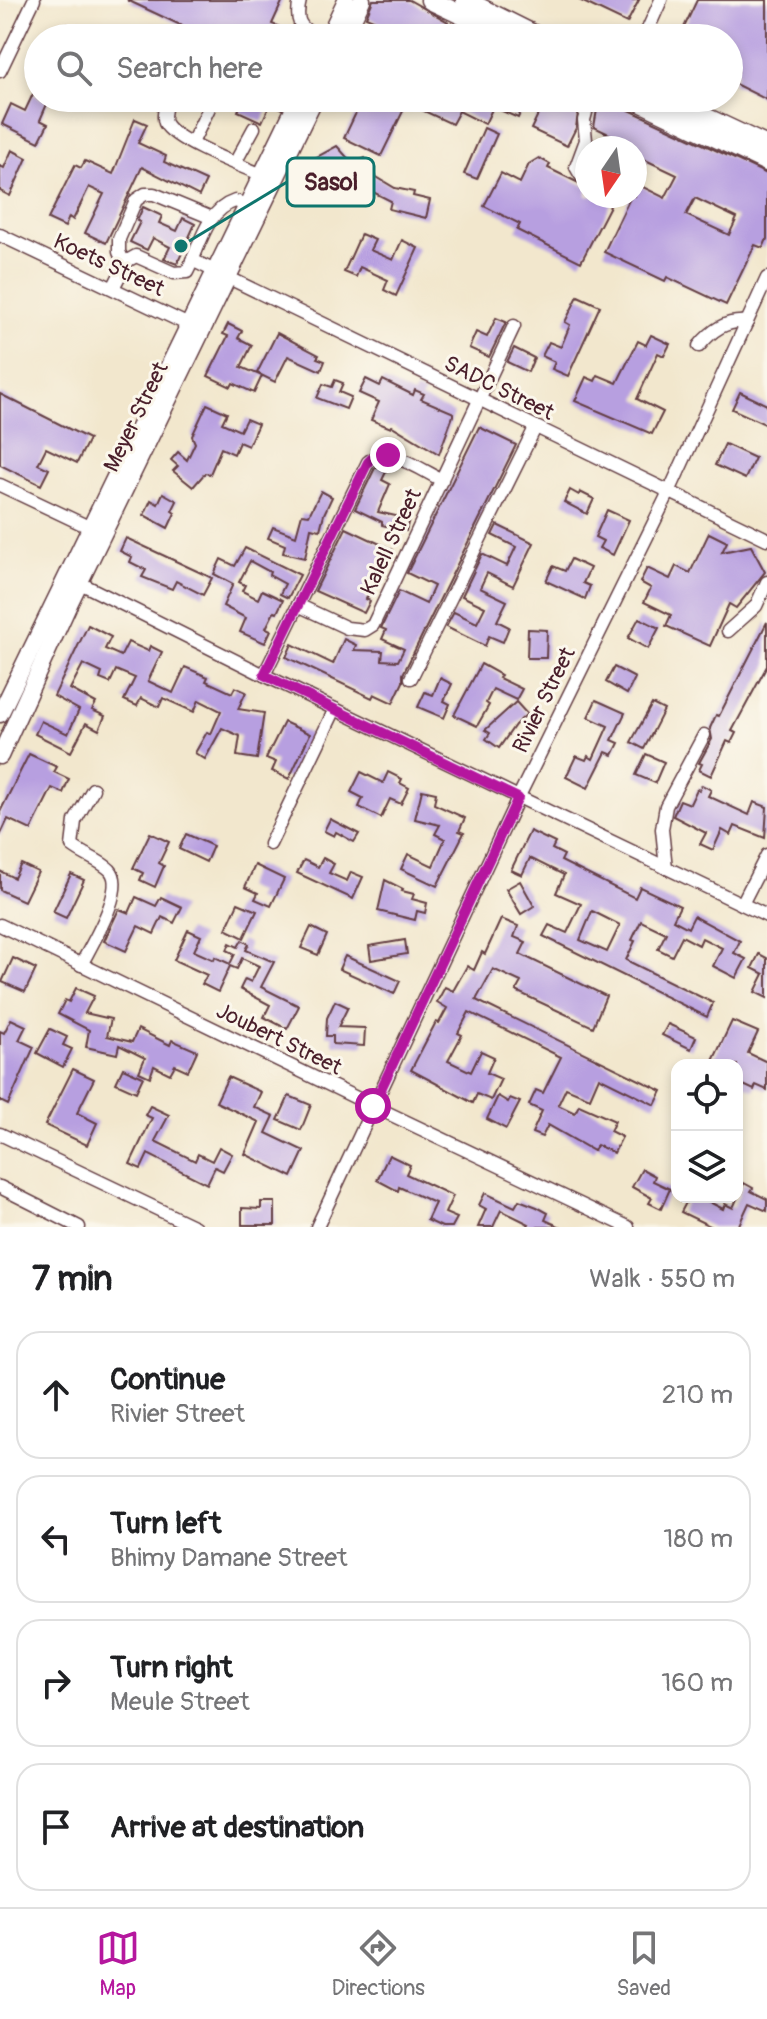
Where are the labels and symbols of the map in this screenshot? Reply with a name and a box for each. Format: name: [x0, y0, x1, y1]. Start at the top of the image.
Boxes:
north arrow: [575, 136, 647, 208]
callout: Sasol: [287, 158, 374, 206]
text: Sasol: [304, 168, 358, 197]
street label: Koets Street: [49, 227, 169, 303]
street label: SADC Street: [439, 349, 559, 427]
street label: Meyer Street: [97, 357, 175, 477]
route end: [370, 437, 406, 473]
street label: Kalell Street: [354, 484, 428, 600]
street label: Rivier Street: [506, 642, 582, 757]
street label: Joubert Street: [212, 997, 346, 1081]
route start: [355, 1088, 391, 1124]

